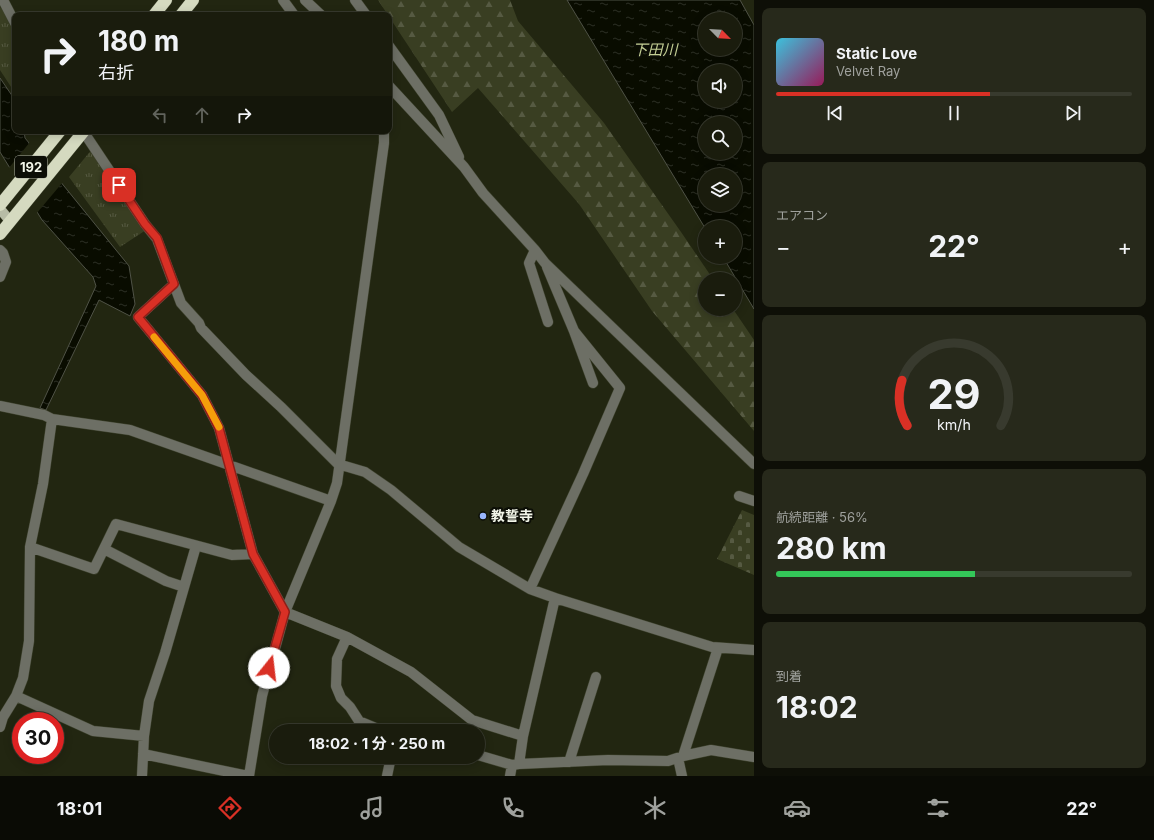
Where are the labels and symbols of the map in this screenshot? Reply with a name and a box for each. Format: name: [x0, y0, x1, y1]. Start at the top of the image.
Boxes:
north arrow: [698, 12, 742, 56]
water label: 下田川: [632, 40, 679, 59]
road number: 192: [15, 156, 47, 178]
pin: [102, 168, 136, 202]
place label: 教誓寺: [491, 507, 533, 524]
marker: 教誓寺: [478, 511, 488, 521]
position arrow: [248, 647, 290, 689]
speed limit sign: 30: [12, 712, 64, 764]

